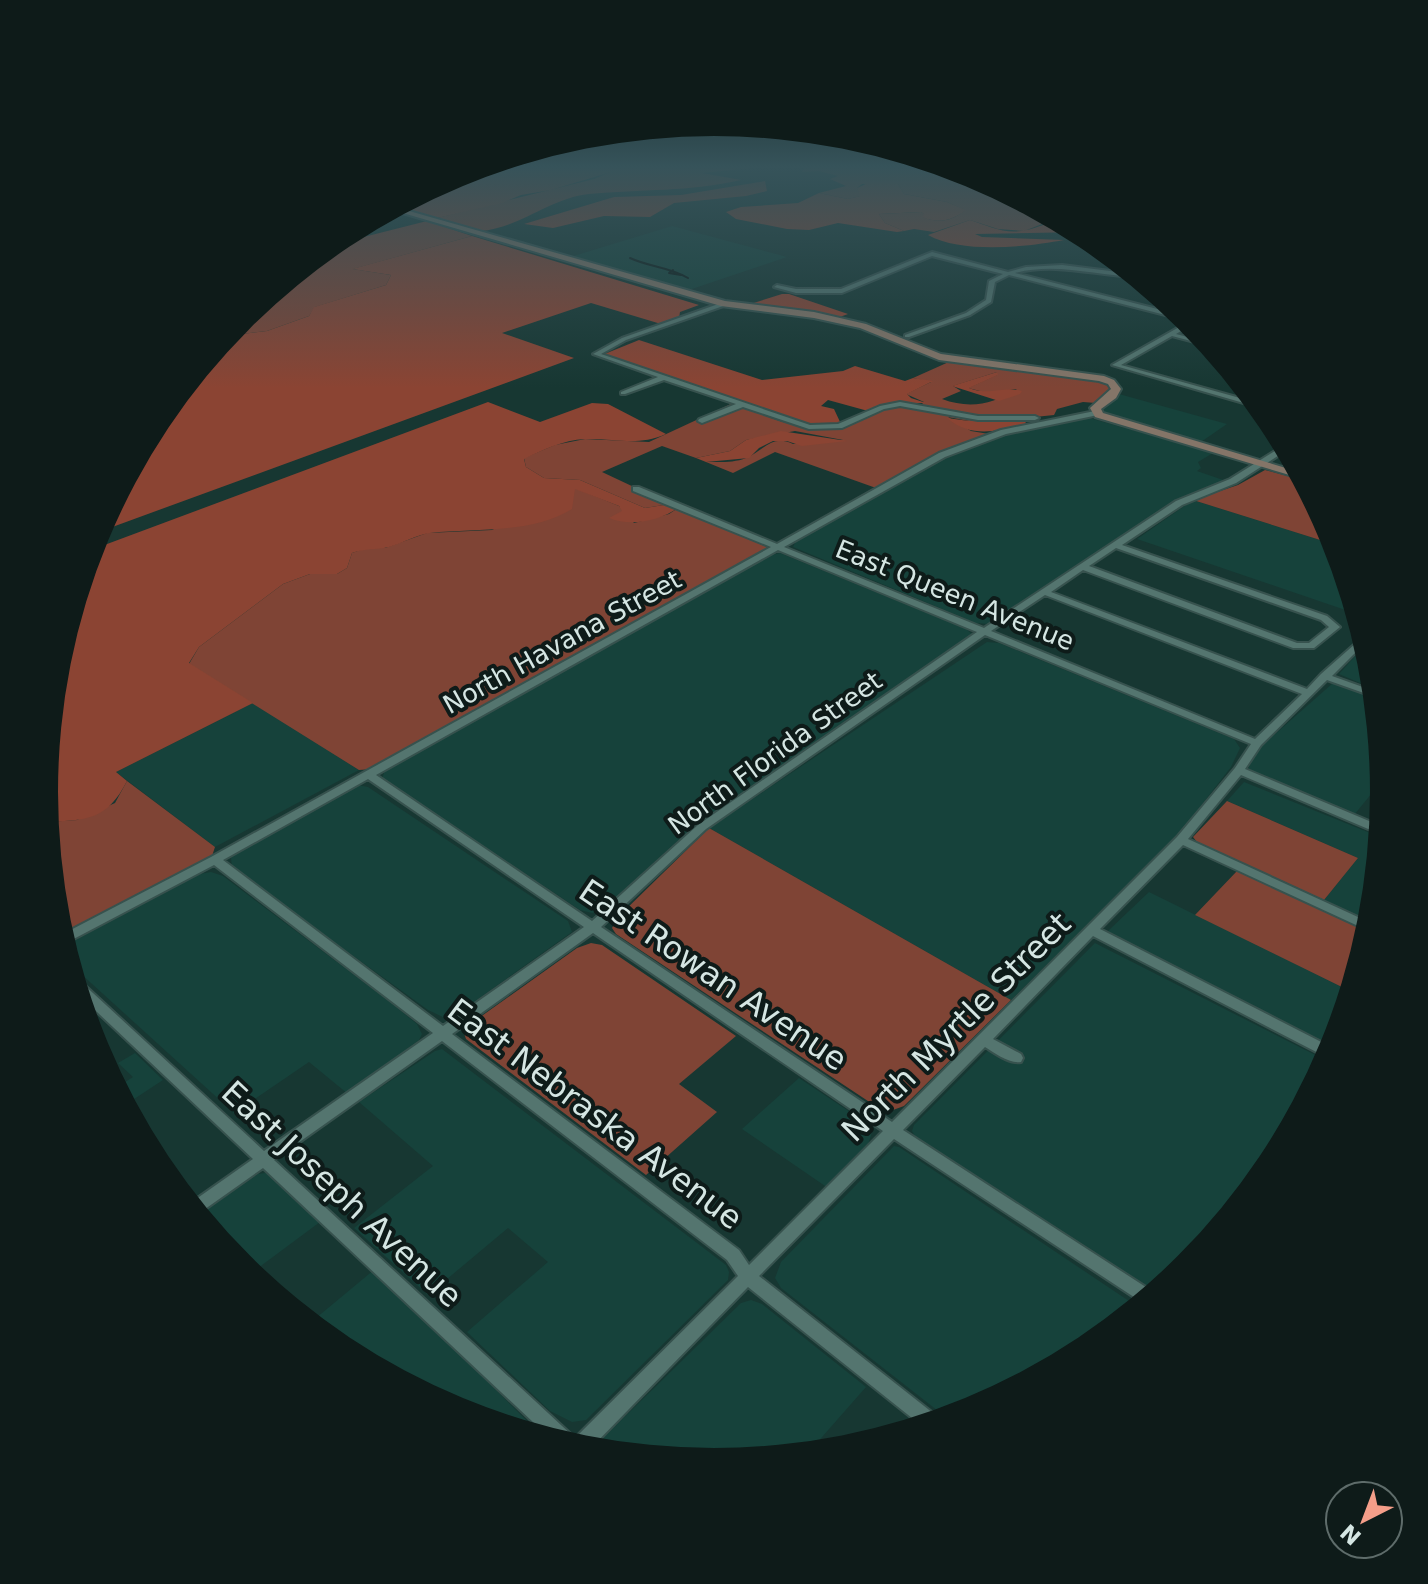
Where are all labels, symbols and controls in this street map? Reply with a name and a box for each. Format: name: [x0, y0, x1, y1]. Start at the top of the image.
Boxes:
street label: East Queen Avenue: [831, 533, 1079, 657]
street label: North Havana Street: [438, 564, 686, 720]
street label: North Florida Street: [662, 665, 888, 841]
street label: East Rowan Avenue: [572, 871, 854, 1079]
street label: North Myrtle Street: [834, 905, 1078, 1149]
street label: East Nebraska Avenue: [440, 991, 750, 1237]
street label: East Joseph Avenue: [214, 1073, 470, 1315]
north arrow: [1324, 1480, 1404, 1560]
text: N: [1336, 1519, 1366, 1550]

